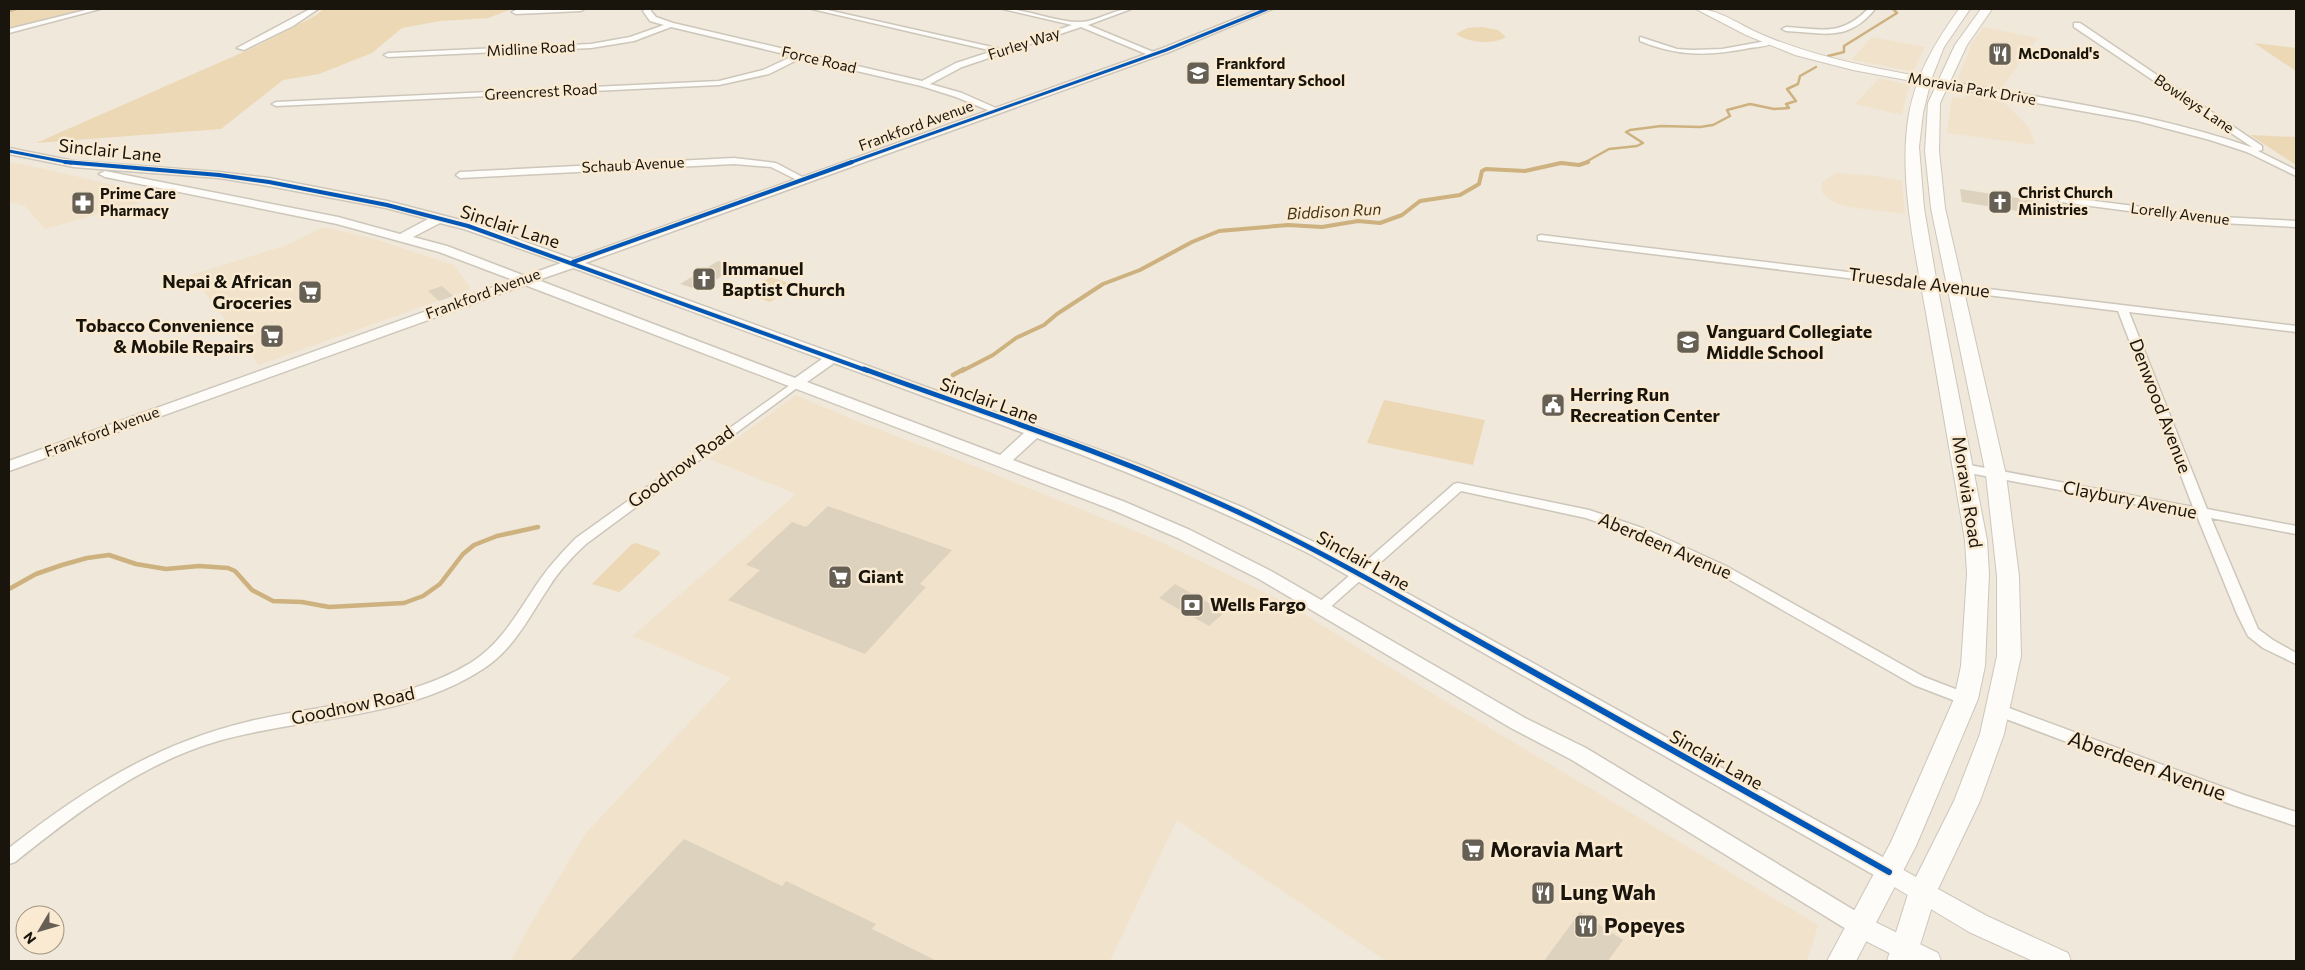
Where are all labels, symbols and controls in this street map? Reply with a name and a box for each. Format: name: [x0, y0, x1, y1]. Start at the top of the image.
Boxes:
street label: Furley Way: [985, 23, 1062, 63]
street label: Midline Road: [486, 37, 576, 59]
restaurant icon: McDonald's: [1987, 41, 2013, 67]
street label: Force Road: [780, 42, 858, 76]
place label: McDonald's: [2018, 44, 2099, 62]
place label: Frankford Elementary School: [1216, 54, 1345, 89]
school or university icon: Frankford Elementary School: [1185, 60, 1211, 86]
street label: Moravia Park Drive: [1907, 68, 2038, 108]
street label: Bowleys Lane: [2151, 70, 2238, 136]
street label: Greencrest Road: [484, 79, 598, 103]
street label: Frankford Avenue: [856, 96, 975, 154]
street label: Sinclair Lane: [58, 134, 163, 166]
street label: Schaub Avenue: [581, 152, 685, 176]
place label: Christ Church Ministries: [2018, 183, 2113, 218]
place label: Prime Care Pharmacy: [100, 184, 176, 219]
church icon: Christ Church Ministries: [1987, 189, 2013, 215]
pharmacy icon: Prime Care Pharmacy: [70, 190, 96, 216]
street label: Lorelly Avenue: [2130, 198, 2231, 228]
water label: Biddison Run: [1286, 199, 1382, 222]
street label: Sinclair Lane: [458, 200, 563, 252]
place label: Immanuel Baptist Church: [722, 257, 845, 300]
street label: Truesdale Avenue: [1847, 262, 1991, 302]
street label: Frankford Avenue: [423, 264, 542, 322]
church icon: Immanuel Baptist Church: [691, 266, 717, 292]
place label: Nepai & African Groceries: [162, 270, 292, 313]
supermarket icon: Nepai & African Groceries: [297, 279, 323, 305]
place label: Tobacco Convenience & Mobile Repairs: [76, 314, 254, 357]
place label: Vanguard Collegiate Middle School: [1706, 320, 1872, 363]
supermarket icon: Tobacco Convenience & Mobile Repairs: [259, 323, 285, 349]
school or university icon: Vanguard Collegiate Middle School: [1675, 329, 1701, 355]
street label: Denwood Avenue: [2125, 335, 2197, 476]
street label: Sinclair Lane: [937, 372, 1042, 428]
place label: Herring Run Recreation Center: [1570, 383, 1721, 426]
public building icon: Herring Run Recreation Center: [1540, 392, 1566, 418]
street label: Frankford Avenue: [42, 402, 161, 460]
street label: Goodnow Road: [623, 420, 738, 512]
street label: Moravia Road: [1948, 434, 1988, 549]
street label: Claybury Avenue: [2061, 475, 2199, 523]
street label: Aberdeen Avenue: [1595, 507, 1735, 583]
street label: Sinclair Lane: [1313, 525, 1414, 595]
supermarket icon: Giant: [827, 564, 853, 590]
place label: Giant: [858, 565, 904, 587]
bank icon: Wells Fargo: [1179, 592, 1205, 618]
place label: Wells Fargo: [1210, 593, 1306, 615]
street label: Goodnow Road: [289, 681, 417, 729]
street label: Sinclair Lane: [1666, 724, 1767, 794]
street label: Aberdeen Avenue: [2065, 724, 2230, 805]
place label: Moravia Mart: [1490, 836, 1623, 861]
supermarket icon: Moravia Mart: [1460, 837, 1486, 863]
place label: Lung Wah: [1560, 879, 1656, 904]
restaurant icon: Lung Wah: [1530, 880, 1556, 906]
north arrow: [15, 905, 65, 955]
place label: Popeyes: [1604, 912, 1685, 937]
restaurant icon: Popeyes: [1573, 913, 1599, 939]
text: N: [19, 929, 39, 948]

